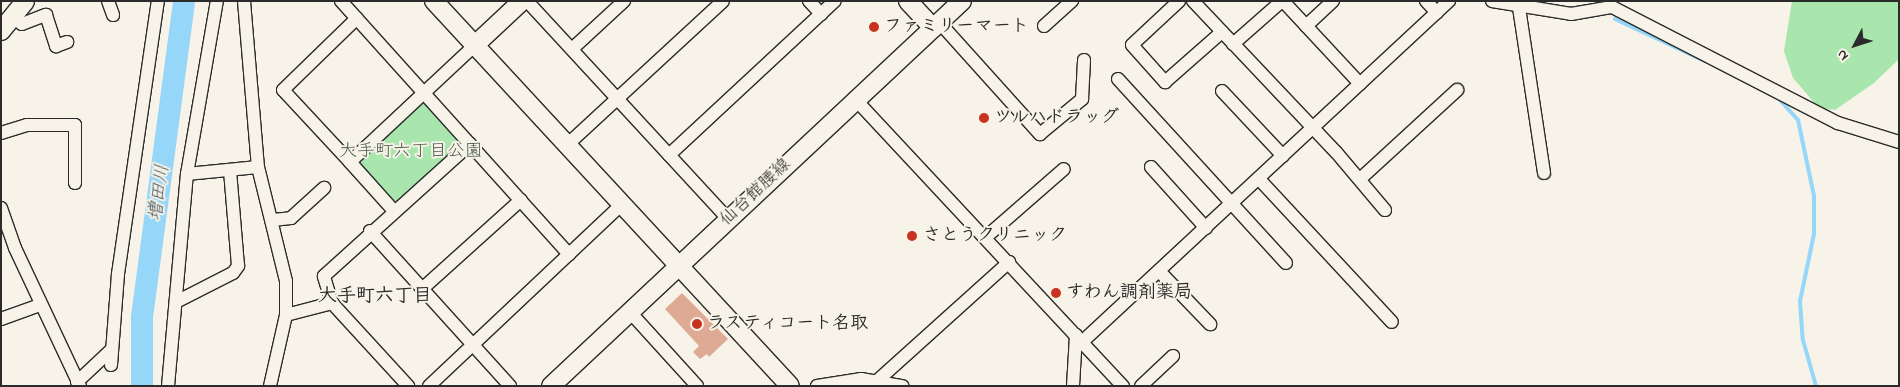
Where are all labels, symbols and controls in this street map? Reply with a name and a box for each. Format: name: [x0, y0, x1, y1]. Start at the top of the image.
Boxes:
place label: ファミリーマート: [884, 16, 1028, 38]
north arrow: [1830, 20, 1880, 70]
marker: ファミリーマート: [868, 21, 880, 33]
text: N: [1832, 45, 1854, 65]
place label: ツルハドラッグ: [994, 107, 1120, 129]
marker: ツルハドラッグ: [978, 112, 990, 124]
park label: 大手町六丁目公園: [339, 141, 483, 163]
street label: 仙台館腰線: [716, 154, 796, 232]
water label: 増田川: [145, 163, 175, 223]
place label: さとうクリニック: [923, 225, 1067, 247]
marker: さとうクリニック: [905, 229, 919, 243]
place label: すわん調剤薬局: [1066, 282, 1192, 304]
district label: 大手町六丁目: [318, 286, 432, 308]
marker: すわん調剤薬局: [1050, 287, 1062, 299]
place label: ラスティコート名取: [707, 313, 869, 335]
marker: ラスティコート名取: [691, 318, 703, 330]

